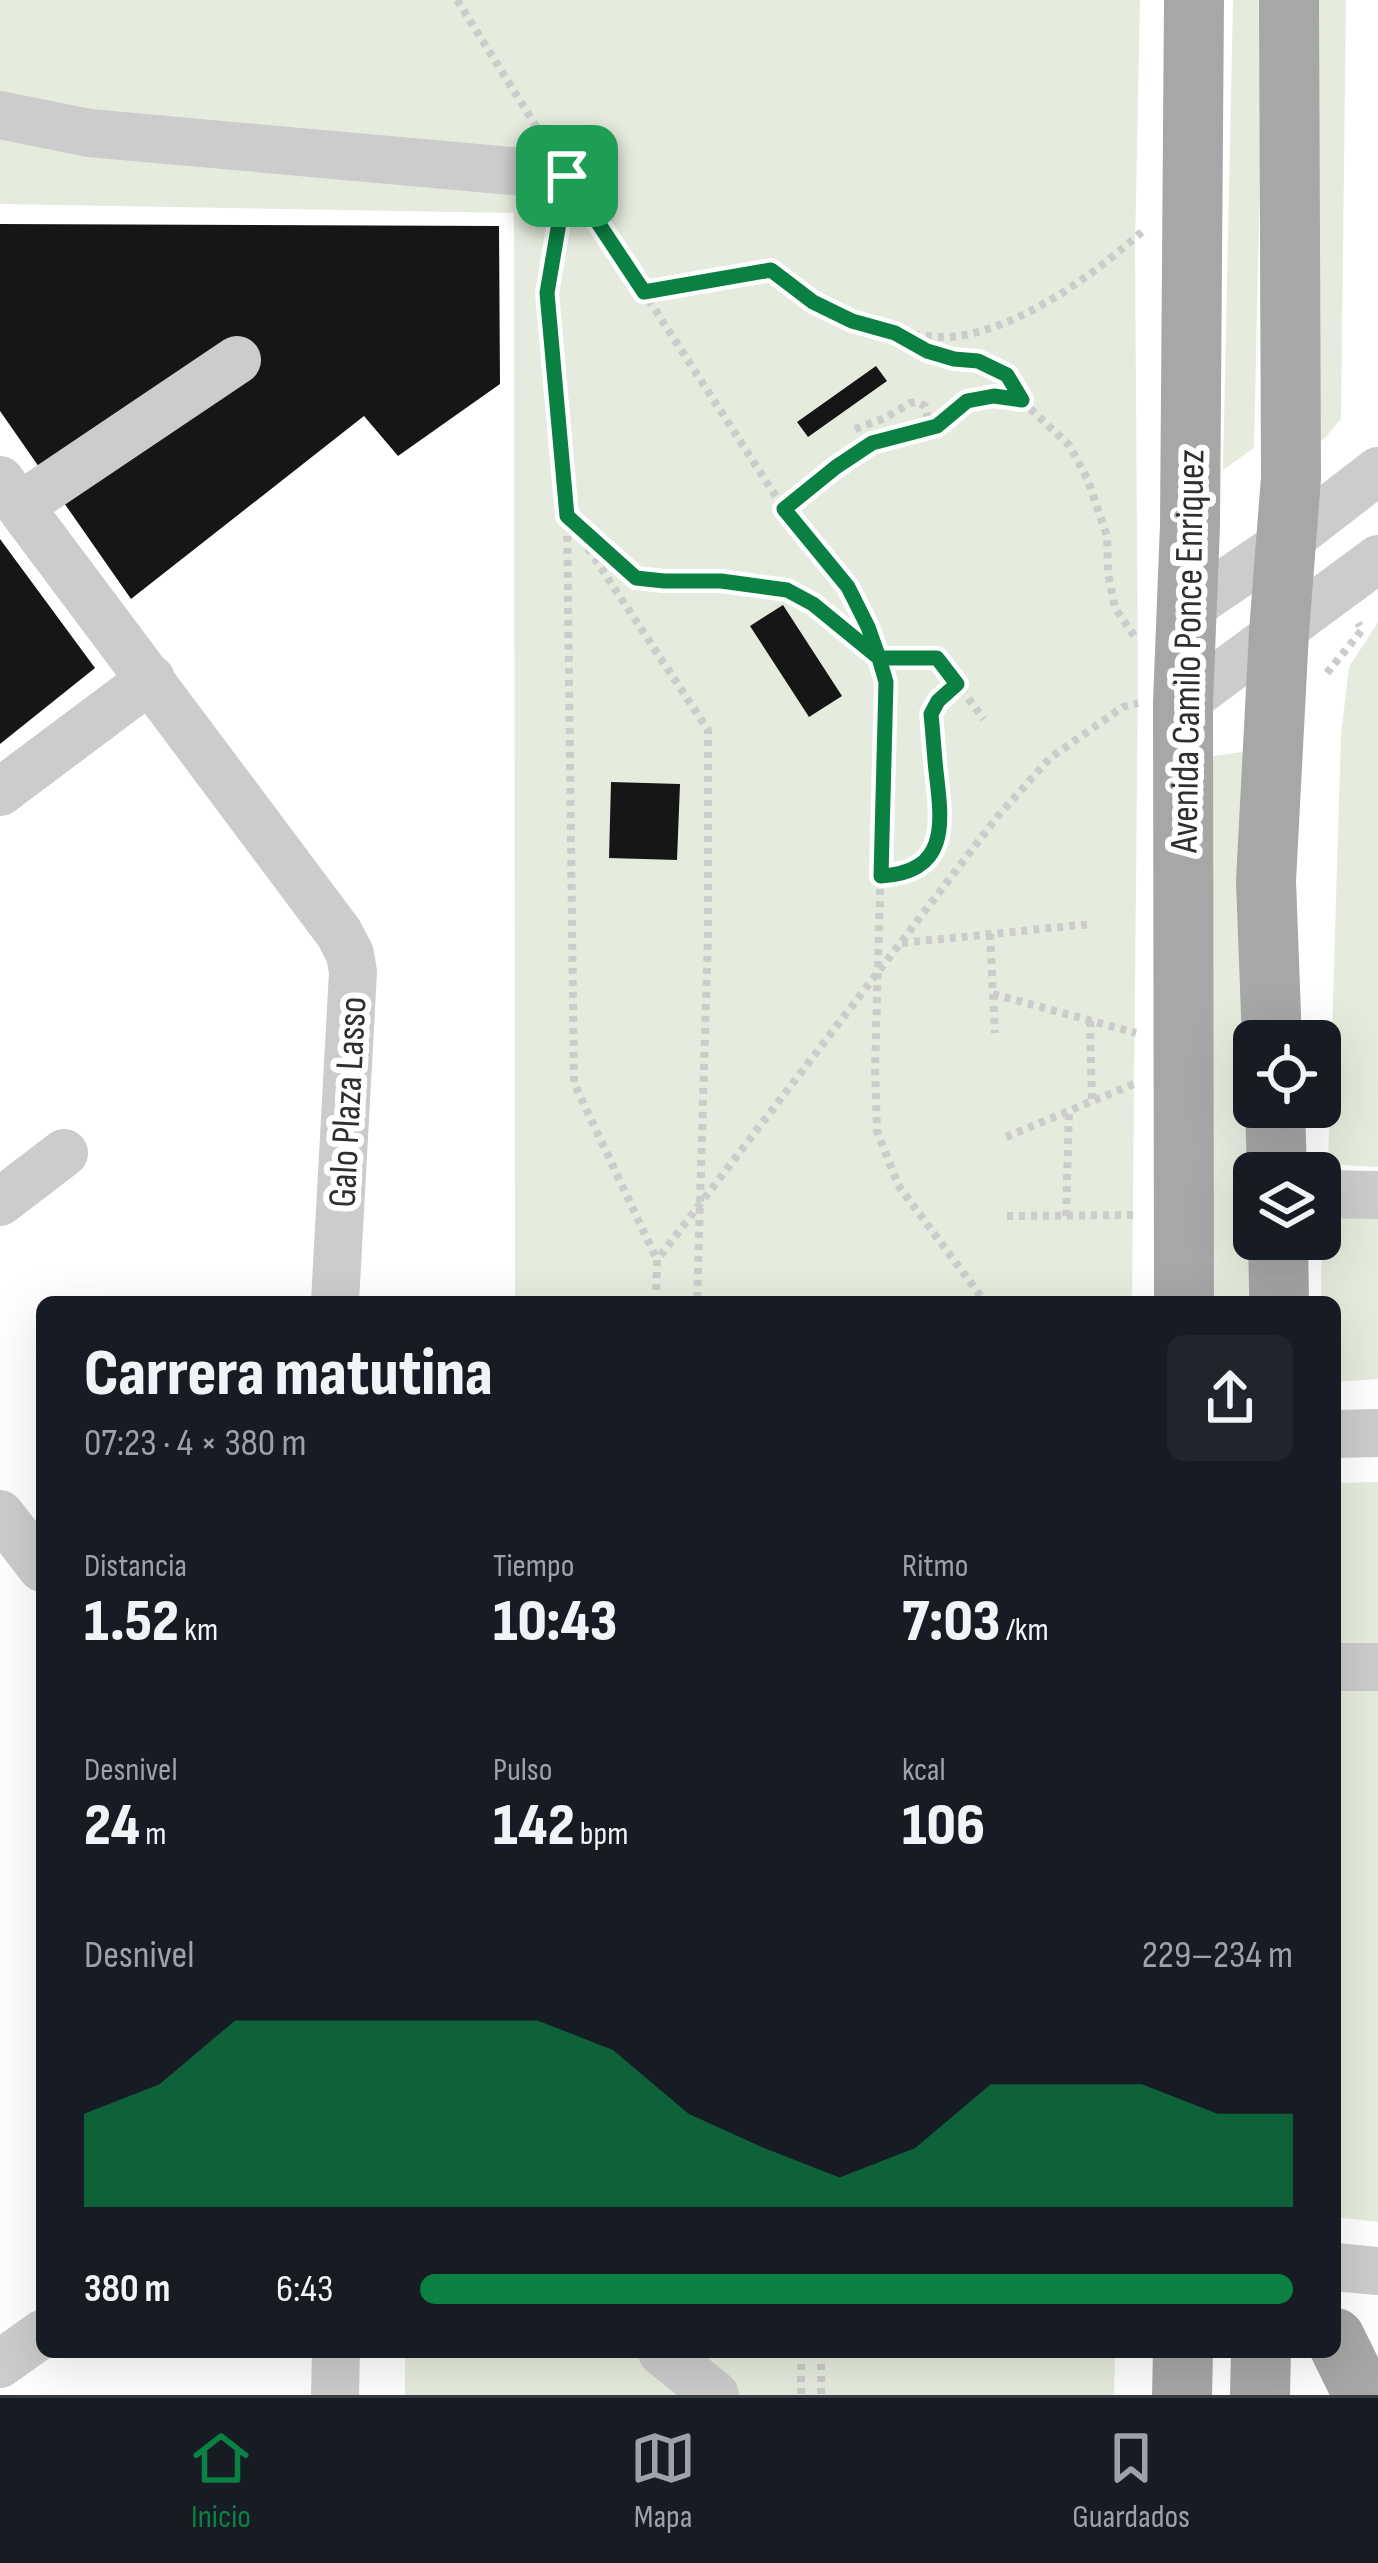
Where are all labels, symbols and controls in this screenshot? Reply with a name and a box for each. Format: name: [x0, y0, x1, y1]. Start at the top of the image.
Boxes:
pin: [516, 125, 618, 227]
icon: arrive: [534, 143, 600, 209]
street label: Avenida Camilo Ponce Enriquez: [1161, 449, 1216, 854]
street label: Galo Plaza Lasso: [320, 996, 377, 1209]
map controls: [1233, 1020, 1341, 1260]
button: locate: [1233, 1020, 1341, 1128]
button: layers: [1233, 1152, 1341, 1260]
text: Carrera matutina: [84, 1335, 493, 1414]
button: share: [1167, 1335, 1293, 1461]
text: 07:23 · 4 × 380 m: [84, 1420, 307, 1467]
text: Distancia: [84, 1546, 187, 1586]
text: Tiempo: [493, 1546, 574, 1586]
text: Ritmo: [902, 1546, 968, 1586]
text: 1.52: [84, 1586, 179, 1658]
text: 10:43: [493, 1586, 618, 1658]
text: 7:03: [902, 1586, 1000, 1658]
text: km: [179, 1610, 218, 1650]
text: /km: [1000, 1610, 1049, 1650]
text: Desnivel: [84, 1750, 178, 1790]
text: Pulso: [493, 1750, 552, 1790]
text: kcal: [902, 1750, 946, 1790]
text: 24: [84, 1790, 140, 1862]
text: 142: [493, 1790, 575, 1862]
text: 106: [902, 1790, 985, 1862]
text: m: [140, 1814, 166, 1854]
text: bpm: [575, 1814, 628, 1854]
text: Desnivel: [84, 1932, 195, 1979]
text: 229–234 m: [1142, 1932, 1293, 1979]
text: 380 m: [84, 2266, 170, 2313]
text: 6:43: [276, 2266, 333, 2313]
tab: Inicio: [188, 2425, 254, 2537]
tab: Mapa: [630, 2425, 696, 2537]
tab: Guardados: [1072, 2425, 1190, 2537]

